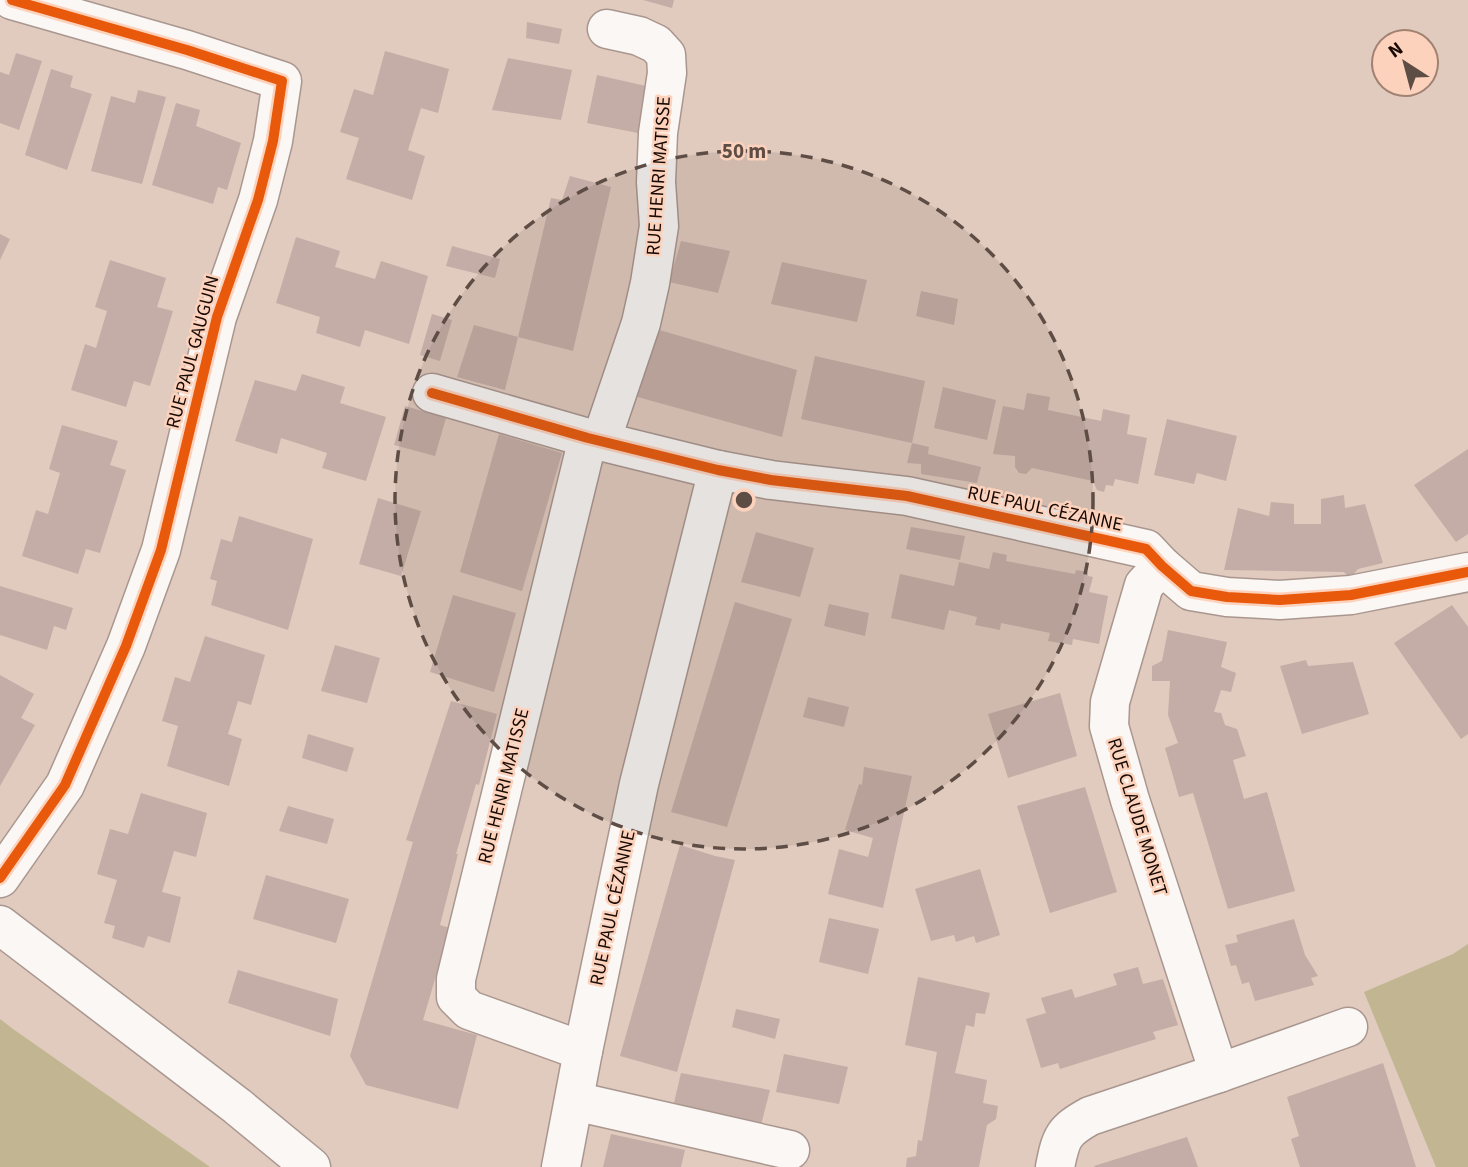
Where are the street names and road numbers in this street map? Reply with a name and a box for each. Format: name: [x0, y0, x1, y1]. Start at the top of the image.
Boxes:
street label: RUE HENRI MATISSE: [640, 96, 678, 256]
street label: RUE PAUL GAUGUIN: [160, 273, 226, 431]
street label: RUE PAUL CÉZANNE: [965, 479, 1125, 539]
street label: RUE HENRI MATISSE: [472, 705, 536, 867]
street label: RUE CLAUDE MONET: [1100, 735, 1174, 899]
street label: RUE PAUL CÉZANNE: [583, 828, 643, 988]

